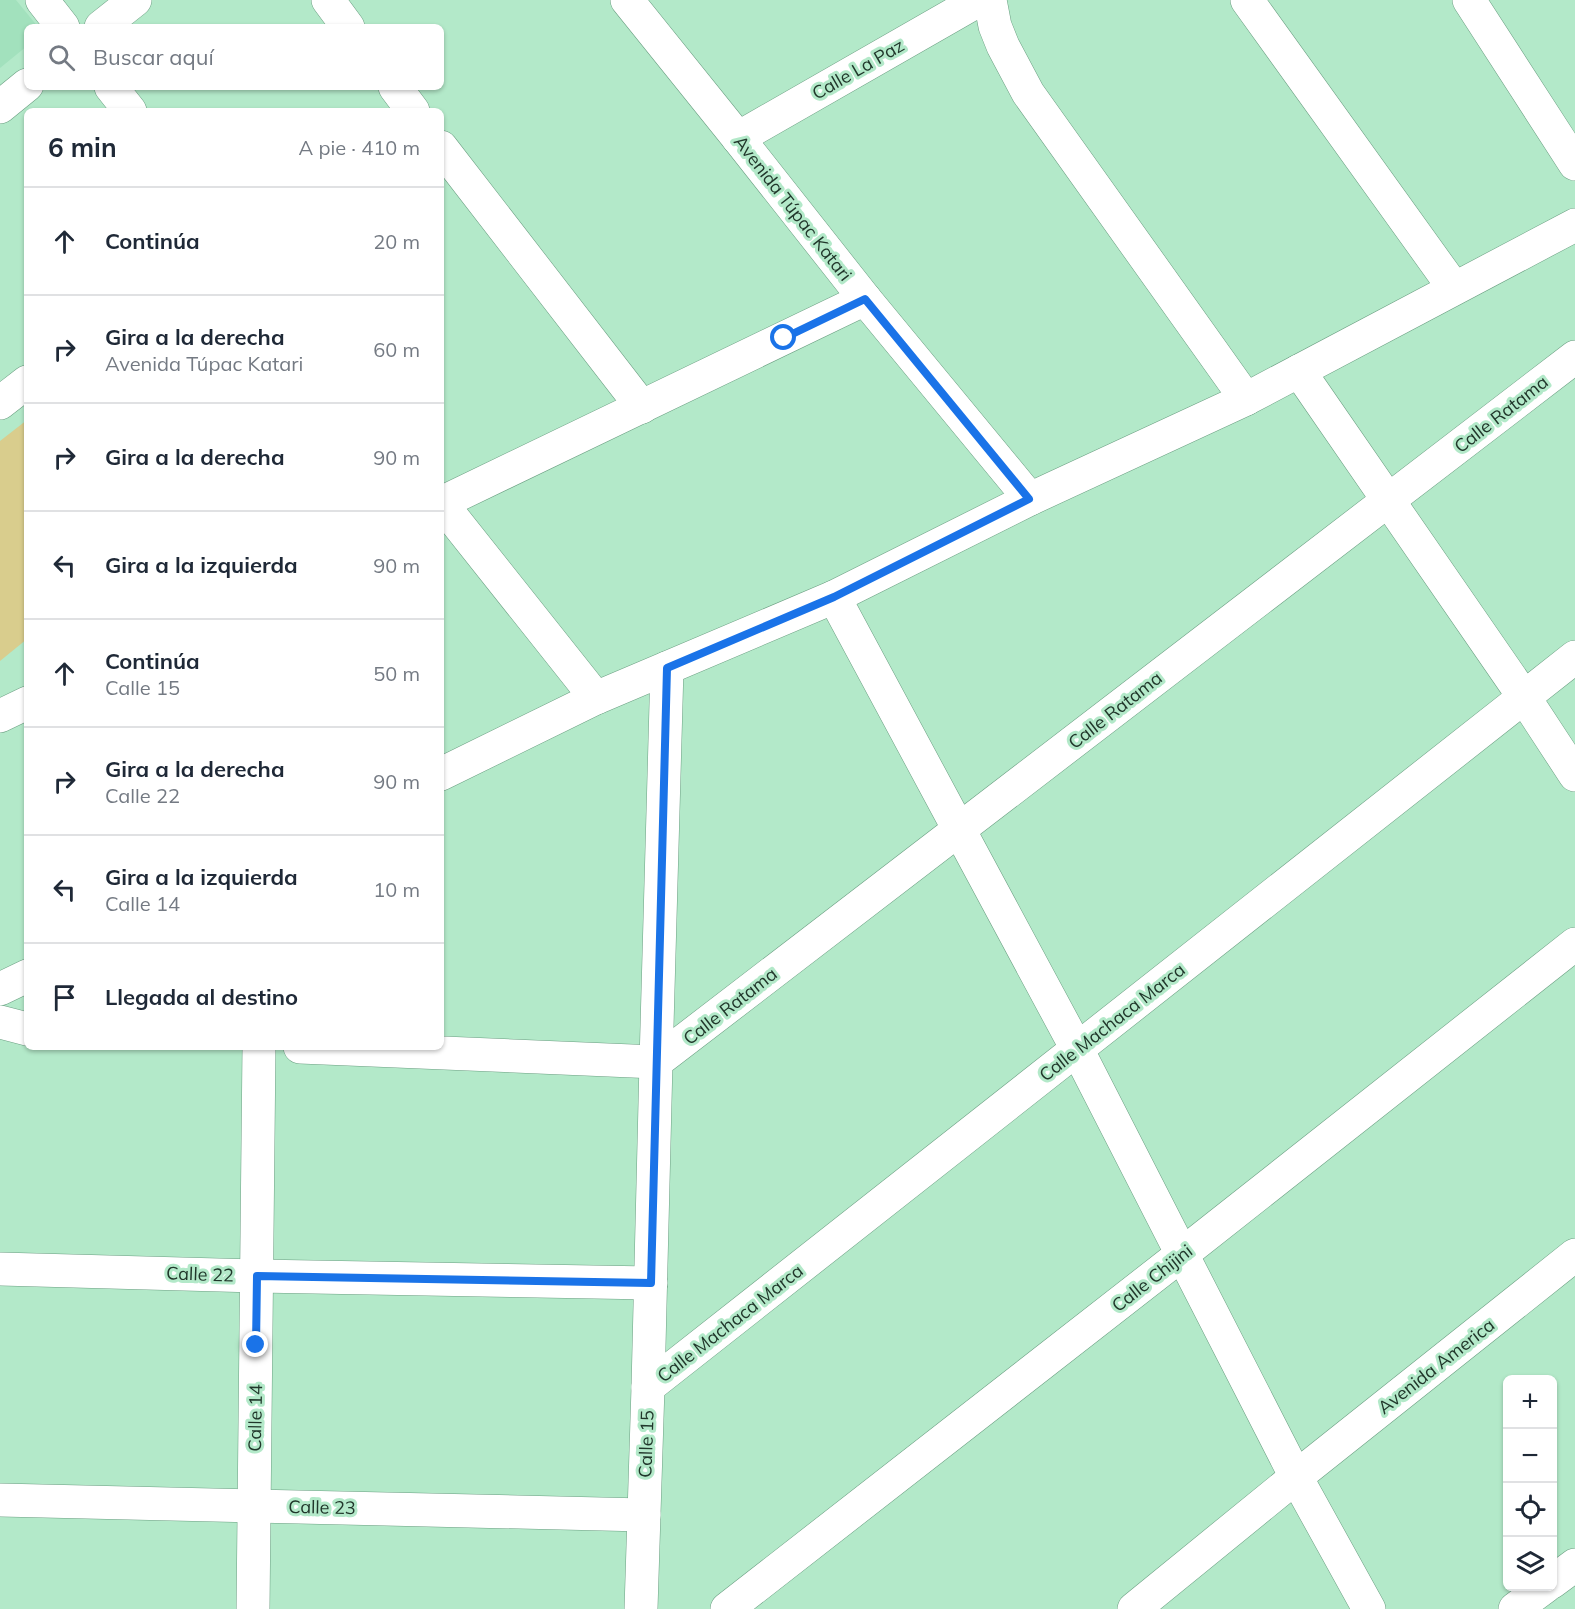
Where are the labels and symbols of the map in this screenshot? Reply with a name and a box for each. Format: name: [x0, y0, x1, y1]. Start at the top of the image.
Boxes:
street label: Calle La Paz: [808, 33, 908, 105]
street label: Avenida Túpac Katari: [729, 131, 857, 285]
route start: [770, 324, 796, 350]
street label: Calle Ratama: [1449, 370, 1553, 458]
street label: Calle Ratama: [1063, 666, 1167, 754]
street label: Calle Machaca Marca: [1034, 958, 1190, 1086]
street label: Calle Ratama: [678, 962, 782, 1050]
street label: Calle Chijini: [1107, 1239, 1197, 1317]
street label: Calle Machaca Marca: [652, 1259, 808, 1387]
street label: Calle 22: [166, 1261, 234, 1287]
street label: Avenida America: [1373, 1313, 1499, 1419]
route end: [242, 1331, 268, 1357]
street label: Calle 14: [243, 1384, 267, 1452]
street label: Calle 15: [633, 1410, 659, 1478]
street label: Calle 23: [288, 1495, 356, 1519]

